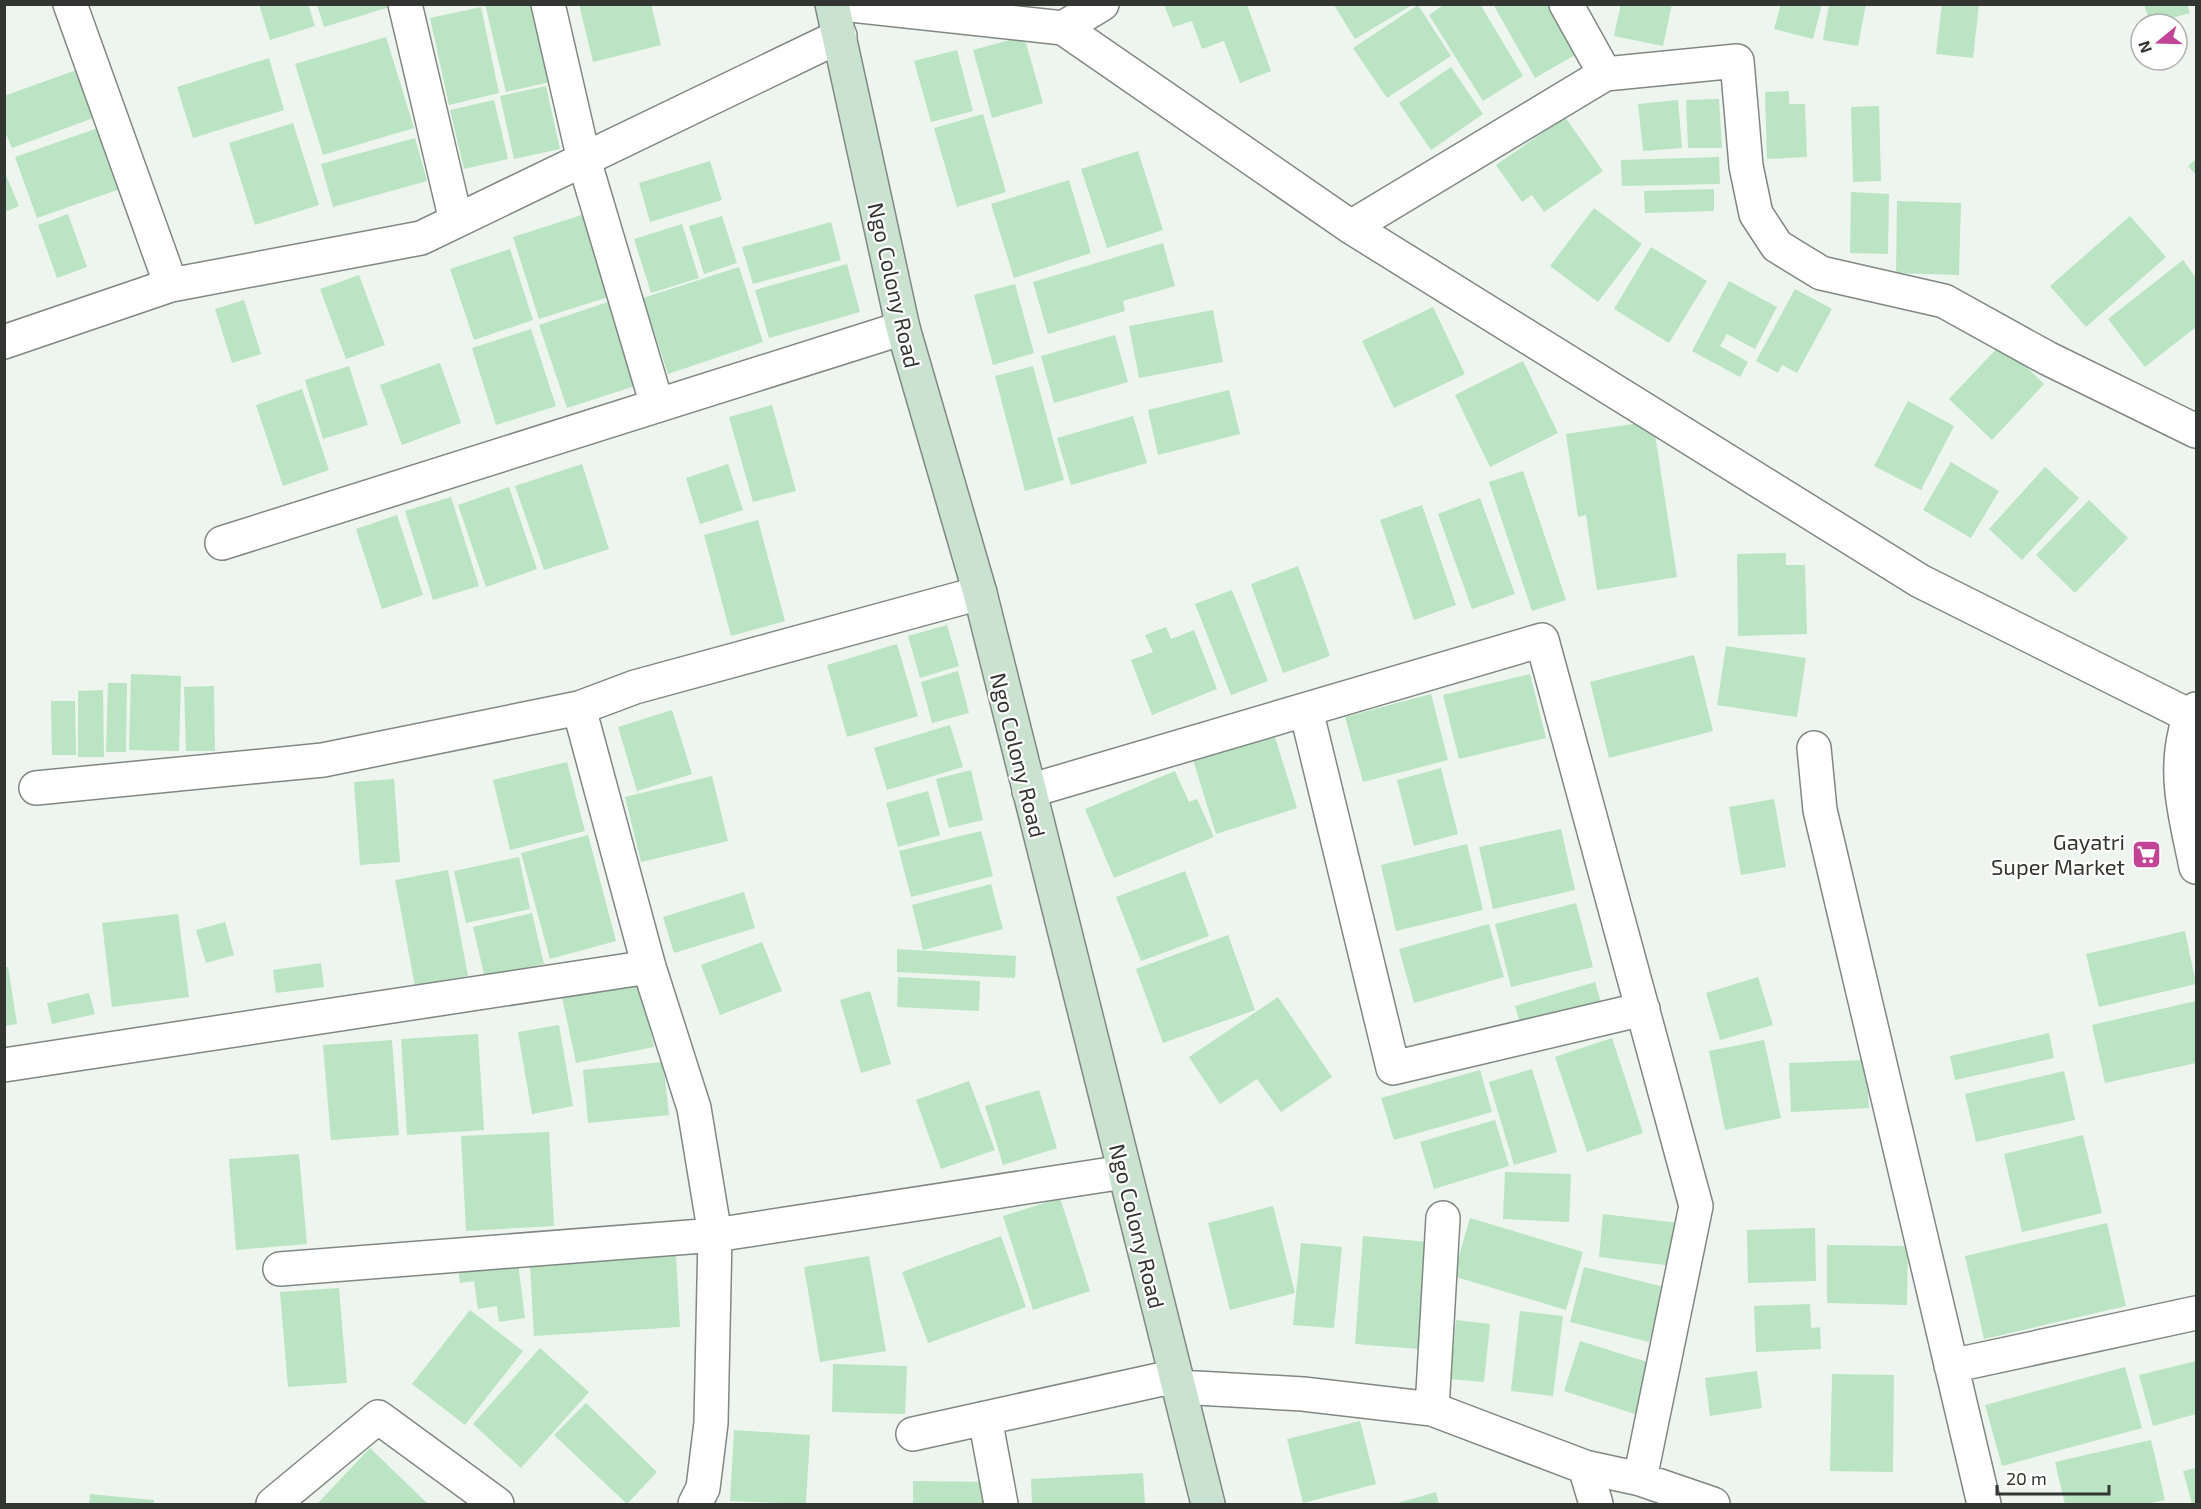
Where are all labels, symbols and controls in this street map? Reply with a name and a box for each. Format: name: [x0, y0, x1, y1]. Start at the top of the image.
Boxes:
north arrow: [2129, 12, 2189, 72]
text: N: [2133, 38, 2155, 56]
street label: Ngo Colony Road: [863, 200, 927, 370]
street label: Ngo Colony Road: [986, 670, 1052, 840]
place label: Gayatri Super Market: [1991, 828, 2125, 879]
supermarket icon: Gayatri Super Market: [2130, 838, 2162, 870]
street label: Ngo Colony Road: [1105, 1141, 1171, 1311]
scale bar: [1997, 1458, 2110, 1496]
text: 20 m: [2006, 1467, 2047, 1489]

